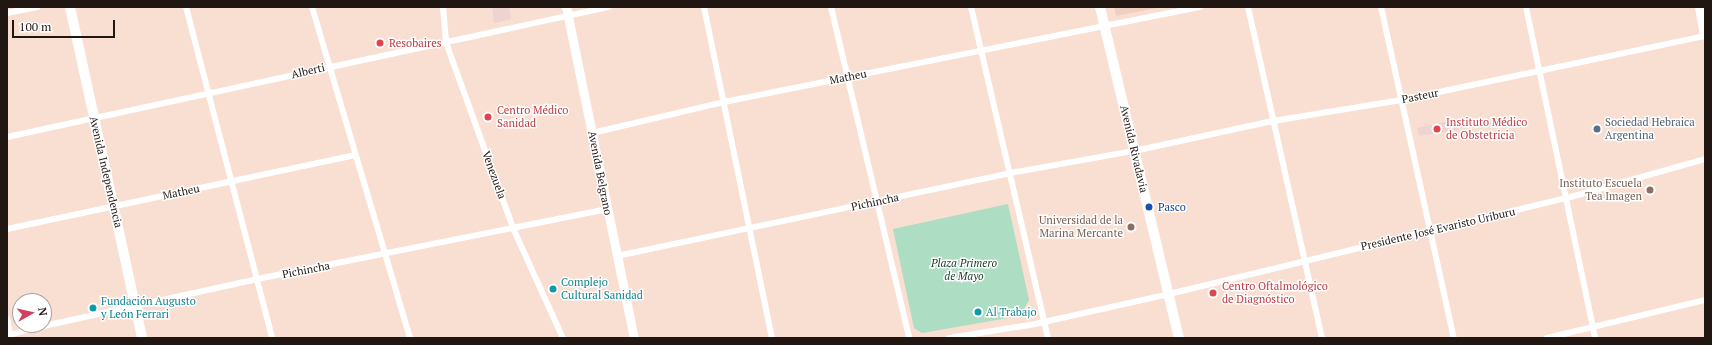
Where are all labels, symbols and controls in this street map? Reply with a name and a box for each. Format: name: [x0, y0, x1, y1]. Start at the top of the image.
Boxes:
scale bar: [14, 12, 117, 38]
text: 100 m: [19, 19, 51, 34]
place label: Resobaires: [389, 36, 442, 50]
marker: Resobaires: [374, 37, 386, 49]
street label: Alberti: [290, 61, 326, 81]
street label: Matheu: [828, 67, 868, 87]
street label: Pasteur: [1401, 86, 1439, 106]
place label: Centro Médico Sanidad: [497, 104, 568, 130]
street label: Avenida Rivadavia: [1118, 104, 1150, 194]
marker: Centro Médico Sanidad: [482, 111, 494, 123]
street label: Avenida Independencia: [87, 115, 125, 229]
place label: Instituto Médico de Obstetricia: [1446, 116, 1527, 142]
place label: Sociedad Hebraica Argentina: [1605, 116, 1695, 142]
marker: Instituto Médico de Obstetricia: [1431, 123, 1443, 135]
marker: Sociedad Hebraica Argentina: [1592, 124, 1602, 134]
street label: Avenida Belgrano: [585, 130, 615, 216]
street label: Venezuela: [479, 149, 509, 201]
place label: Instituto Escuela Tea Imagen: [1559, 177, 1642, 203]
street label: Matheu: [161, 182, 201, 202]
marker: Instituto Escuela Tea Imagen: [1645, 185, 1655, 195]
street label: Pichincha: [850, 191, 900, 213]
place label: Pasco: [1158, 200, 1186, 214]
marker: Pasco: [1143, 201, 1155, 213]
street label: Presidente José Evaristo Uriburu: [1360, 205, 1516, 253]
place label: Universidad de la Marina Mercante: [1039, 214, 1123, 240]
marker: Universidad de la Marina Mercante: [1126, 222, 1136, 232]
park label: Plaza Primero de Mayo: [931, 257, 997, 283]
street label: Pichincha: [281, 259, 331, 281]
place label: Complejo Cultural Sanidad: [561, 276, 643, 302]
place label: Centro Oftalmológico de Diagnóstico: [1222, 280, 1328, 306]
marker: Complejo Cultural Sanidad: [548, 284, 558, 294]
marker: Centro Oftalmológico de Diagnóstico: [1207, 287, 1219, 299]
north arrow: [12, 293, 52, 333]
place label: Fundación Augusto y León Ferrari: [101, 295, 196, 321]
marker: Fundación Augusto y León Ferrari: [88, 303, 98, 313]
place label: Al Trabajo: [986, 305, 1037, 319]
text: N: [35, 306, 50, 317]
marker: Al Trabajo: [973, 307, 983, 317]

